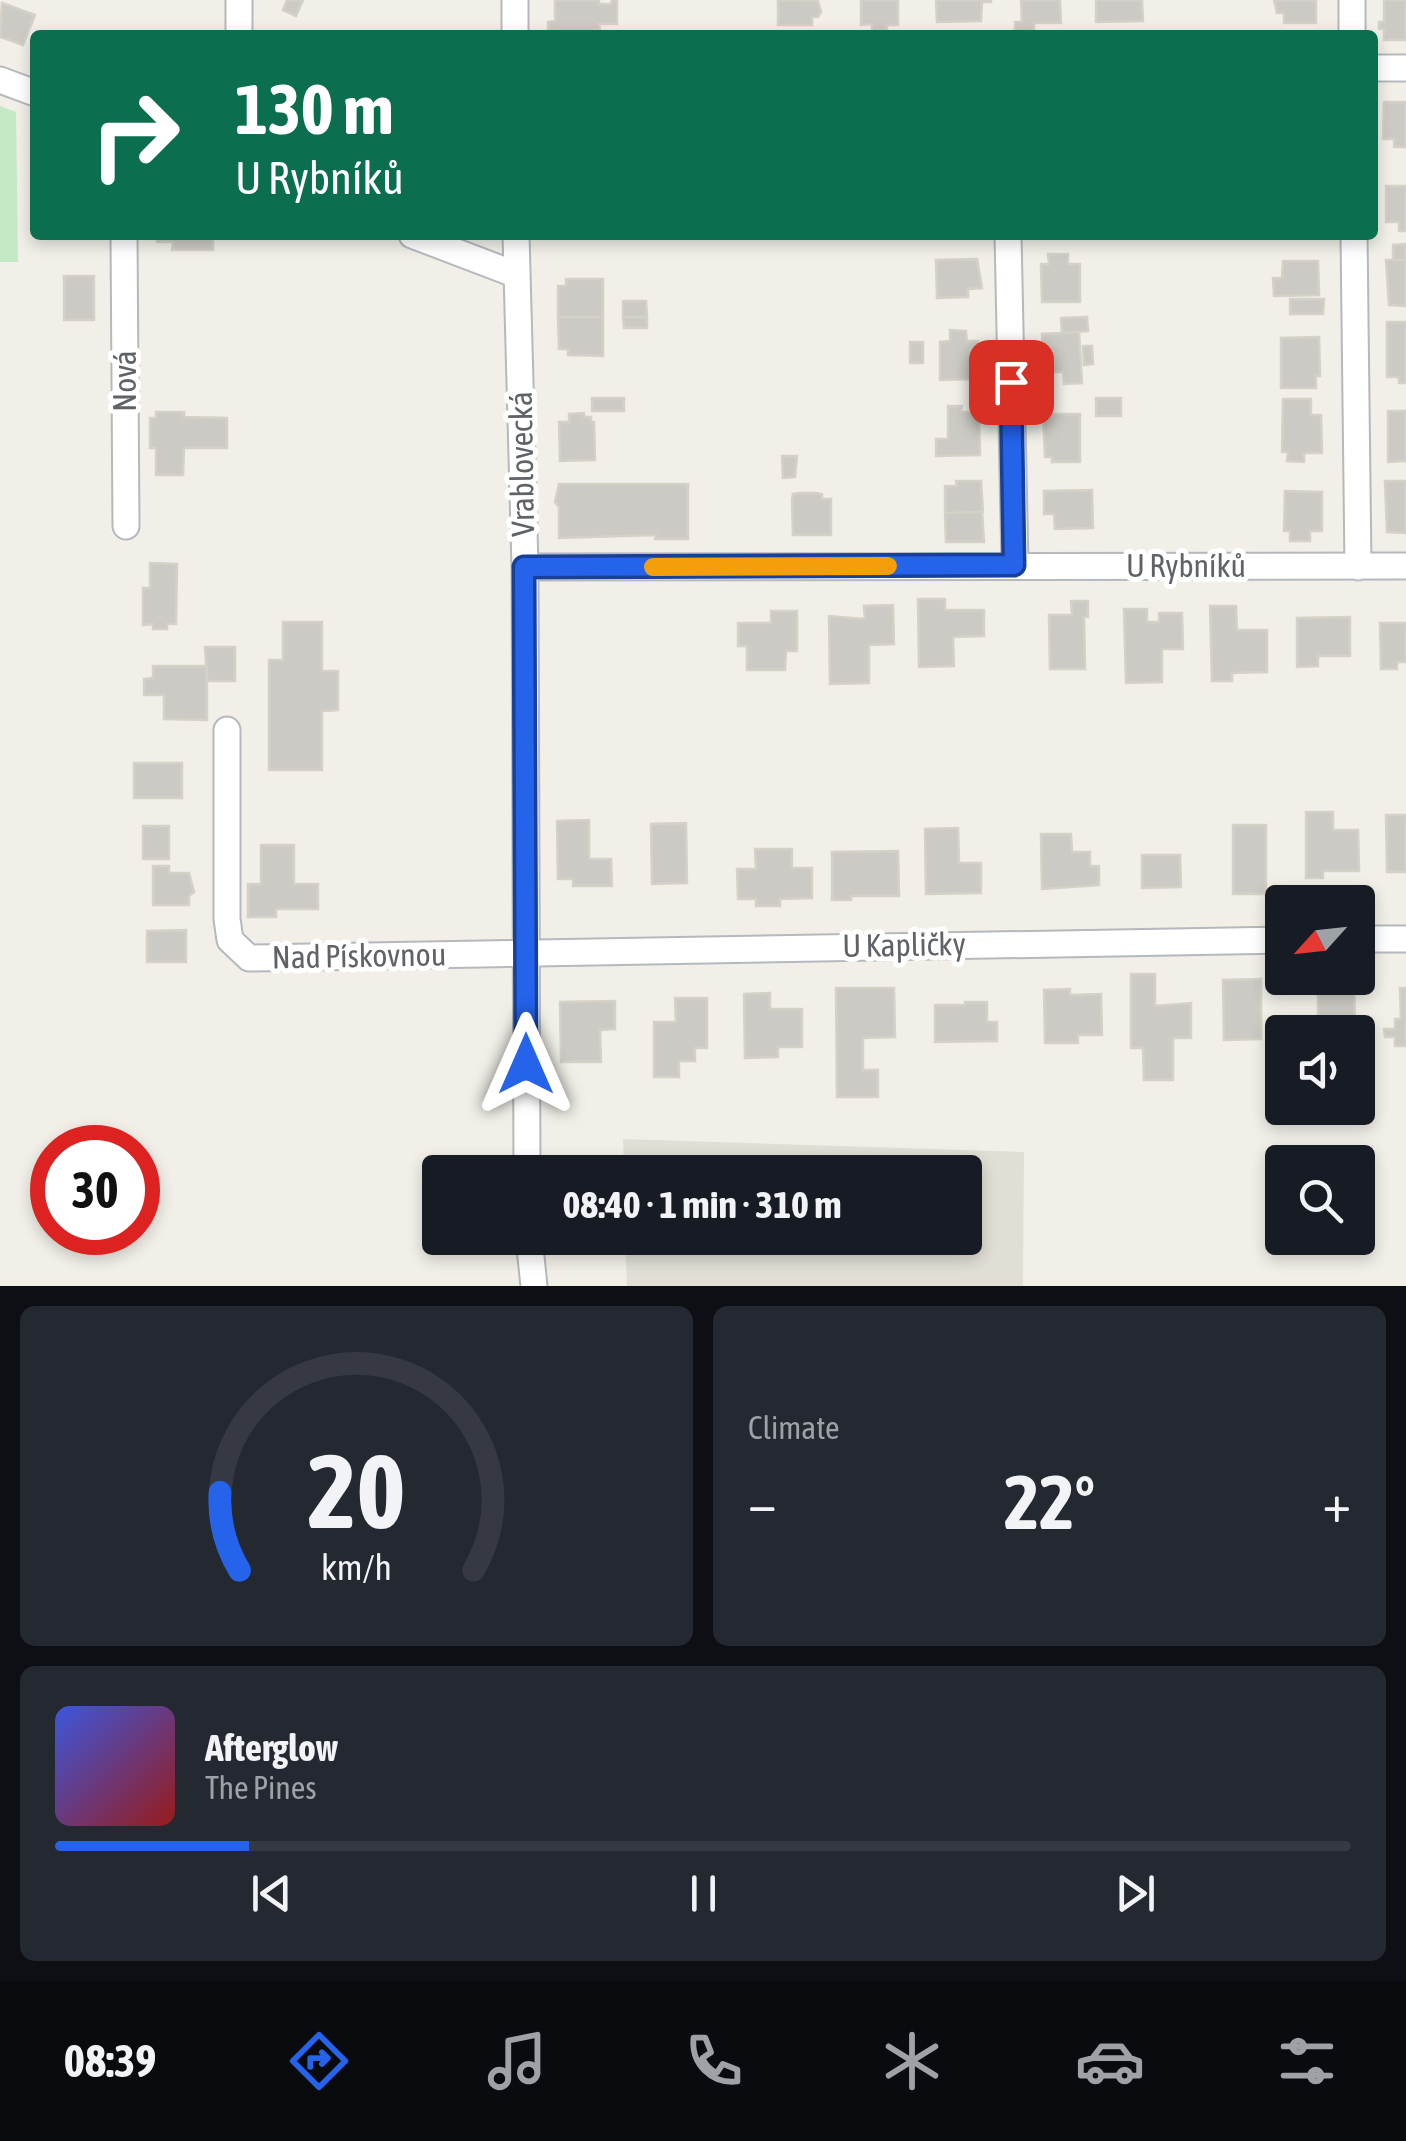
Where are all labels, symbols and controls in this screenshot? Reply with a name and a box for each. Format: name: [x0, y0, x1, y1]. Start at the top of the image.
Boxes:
text: 130 m: [235, 69, 394, 149]
icon: right: [70, 70, 200, 200]
text: U Rybníků: [235, 152, 404, 204]
pin: [969, 340, 1054, 425]
street label: Nová: [106, 350, 143, 412]
icon: arrive: [984, 355, 1039, 410]
street label: Vrablovecká: [502, 391, 541, 537]
street label: U Rybníků: [1126, 547, 1246, 584]
north arrow: [1265, 885, 1375, 995]
map controls: [1265, 885, 1375, 1255]
street label: U Kapličky: [842, 925, 966, 964]
street label: Nad Pískovnou: [271, 935, 446, 976]
position arrow: [474, 1012, 578, 1116]
button: sound: [1265, 1015, 1375, 1125]
speed limit sign: 30: [30, 1125, 160, 1255]
button: search: [1265, 1145, 1375, 1255]
text: 08:40 · 1 min · 310 m: [562, 1183, 842, 1226]
text: Climate: [748, 1409, 840, 1446]
text: 20: [308, 1431, 405, 1550]
text: 22°: [1004, 1459, 1095, 1545]
text: −: [748, 1471, 777, 1534]
text: +: [1322, 1471, 1351, 1534]
text: km/h: [321, 1547, 392, 1588]
text: Afterglow: [205, 1726, 338, 1769]
text: The Pines: [205, 1769, 317, 1806]
icon: previous: [244, 1866, 299, 1921]
icon: pause: [676, 1866, 731, 1921]
icon: next: [1108, 1866, 1163, 1921]
icon: directions: [284, 2026, 354, 2096]
icon: music: [482, 2026, 552, 2096]
icon: phone: [679, 2026, 749, 2096]
icon: climate: [877, 2026, 947, 2096]
icon: car: [1075, 2026, 1145, 2096]
icon: filters: [1272, 2026, 1342, 2096]
text: 08:39: [64, 2035, 156, 2087]

